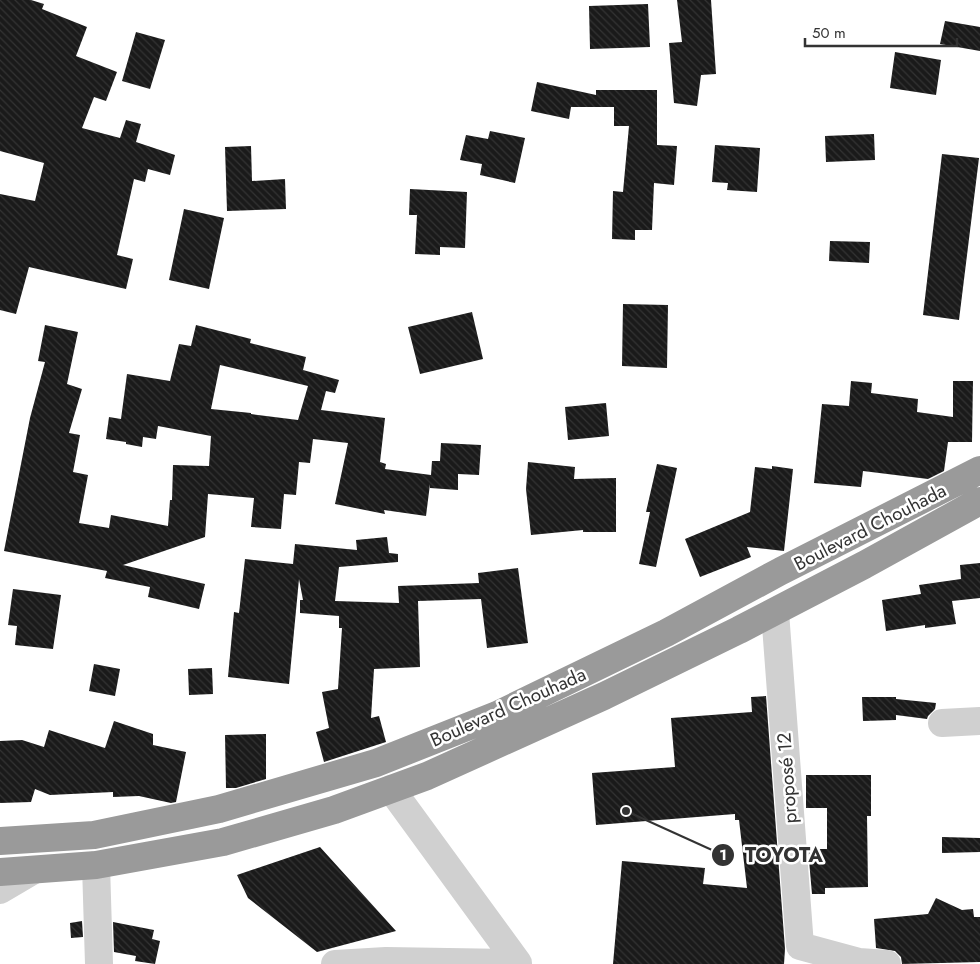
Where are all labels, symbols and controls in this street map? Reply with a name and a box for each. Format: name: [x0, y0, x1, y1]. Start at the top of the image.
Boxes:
scale bar: [805, 15, 958, 47]
text: 50 m: [812, 22, 846, 44]
street label: Boulevard Chouhada: [789, 477, 951, 577]
street label: Boulevard Chouhada: [426, 661, 590, 753]
street label: proposé 12: [770, 732, 804, 824]
callout: TOYOTA: [710, 837, 833, 872]
text: TOYOTA: [745, 841, 823, 870]
text: 1: [719, 844, 727, 866]

